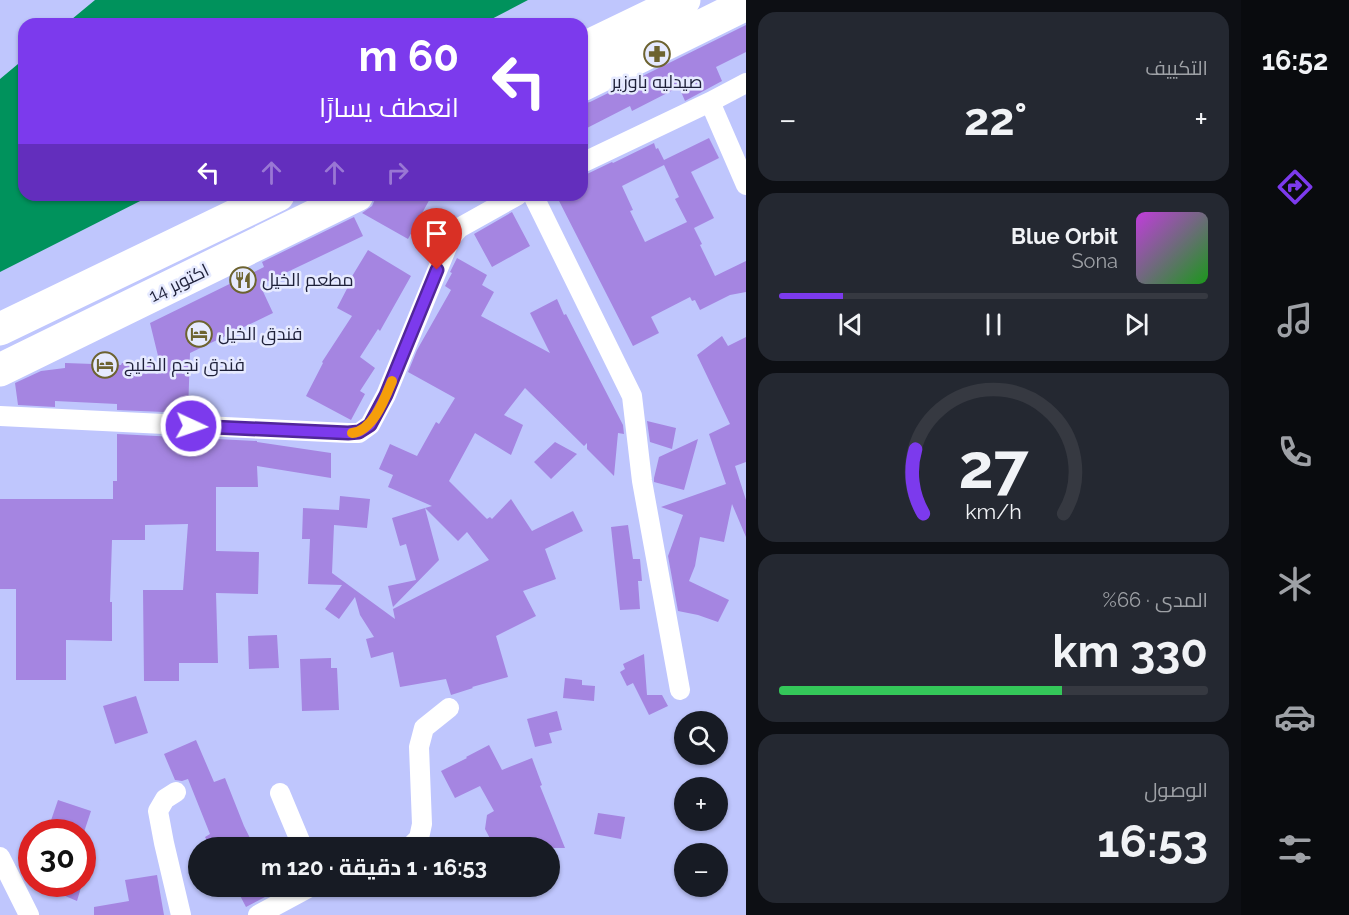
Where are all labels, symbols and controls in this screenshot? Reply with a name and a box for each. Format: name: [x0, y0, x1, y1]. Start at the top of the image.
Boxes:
text: 60 m: [359, 32, 459, 81]
pharmacy icon: صيدليه باوزير: [642, 39, 672, 69]
icon: left: [480, 42, 558, 120]
text: 16:52: [1262, 45, 1328, 76]
text: التكييف: [1145, 56, 1208, 80]
place label: صيدليه باوزير: [610, 71, 703, 93]
text: انعطف يسارًا: [319, 92, 459, 123]
text: 22°: [964, 93, 1027, 146]
text: −: [779, 100, 797, 139]
text: +: [1194, 100, 1208, 139]
icon: left: [192, 156, 225, 189]
icon: ahead: [255, 156, 288, 189]
icon: ahead: [318, 156, 351, 189]
icon: right: [381, 156, 414, 189]
icon: directions: [1274, 166, 1316, 208]
pin: [411, 208, 462, 270]
icon: arrive: [420, 217, 453, 250]
text: Blue Orbit: [1011, 223, 1118, 249]
text: Sona: [1071, 249, 1118, 273]
street label: 14 اكتوبر: [145, 259, 213, 307]
restaurant icon: مطعم الخيل: [228, 265, 258, 295]
place label: مطعم الخيل: [262, 269, 353, 292]
icon: music: [1274, 299, 1316, 341]
icon: previous: [834, 308, 867, 341]
icon: pause: [977, 308, 1010, 341]
icon: next: [1120, 308, 1153, 341]
hotel icon: فندق الخيل: [184, 319, 214, 349]
place label: فندق الخيل: [218, 323, 303, 346]
hotel icon: فندق نجم الخليج: [90, 350, 120, 380]
place label: فندق نجم الخليج: [124, 354, 245, 377]
position arrow: [159, 394, 223, 458]
text: 27: [958, 430, 1030, 504]
icon: phone: [1274, 431, 1316, 473]
text: km/h: [965, 500, 1022, 525]
icon: climate: [1274, 563, 1316, 605]
text: المدى · 66%: [1103, 588, 1208, 612]
text: 330 km: [1052, 625, 1208, 678]
icon: car: [1274, 696, 1316, 738]
map controls: [674, 711, 728, 897]
button: search: [674, 711, 728, 765]
button: +: [674, 777, 728, 831]
text: الوصول: [1144, 778, 1208, 802]
text: 16:53: [1097, 815, 1208, 868]
speed limit sign: 30: [18, 819, 96, 897]
icon: filters: [1274, 828, 1316, 870]
button: −: [674, 843, 728, 897]
text: 16:53 · 1 دقيقة · 120 m: [261, 854, 487, 880]

